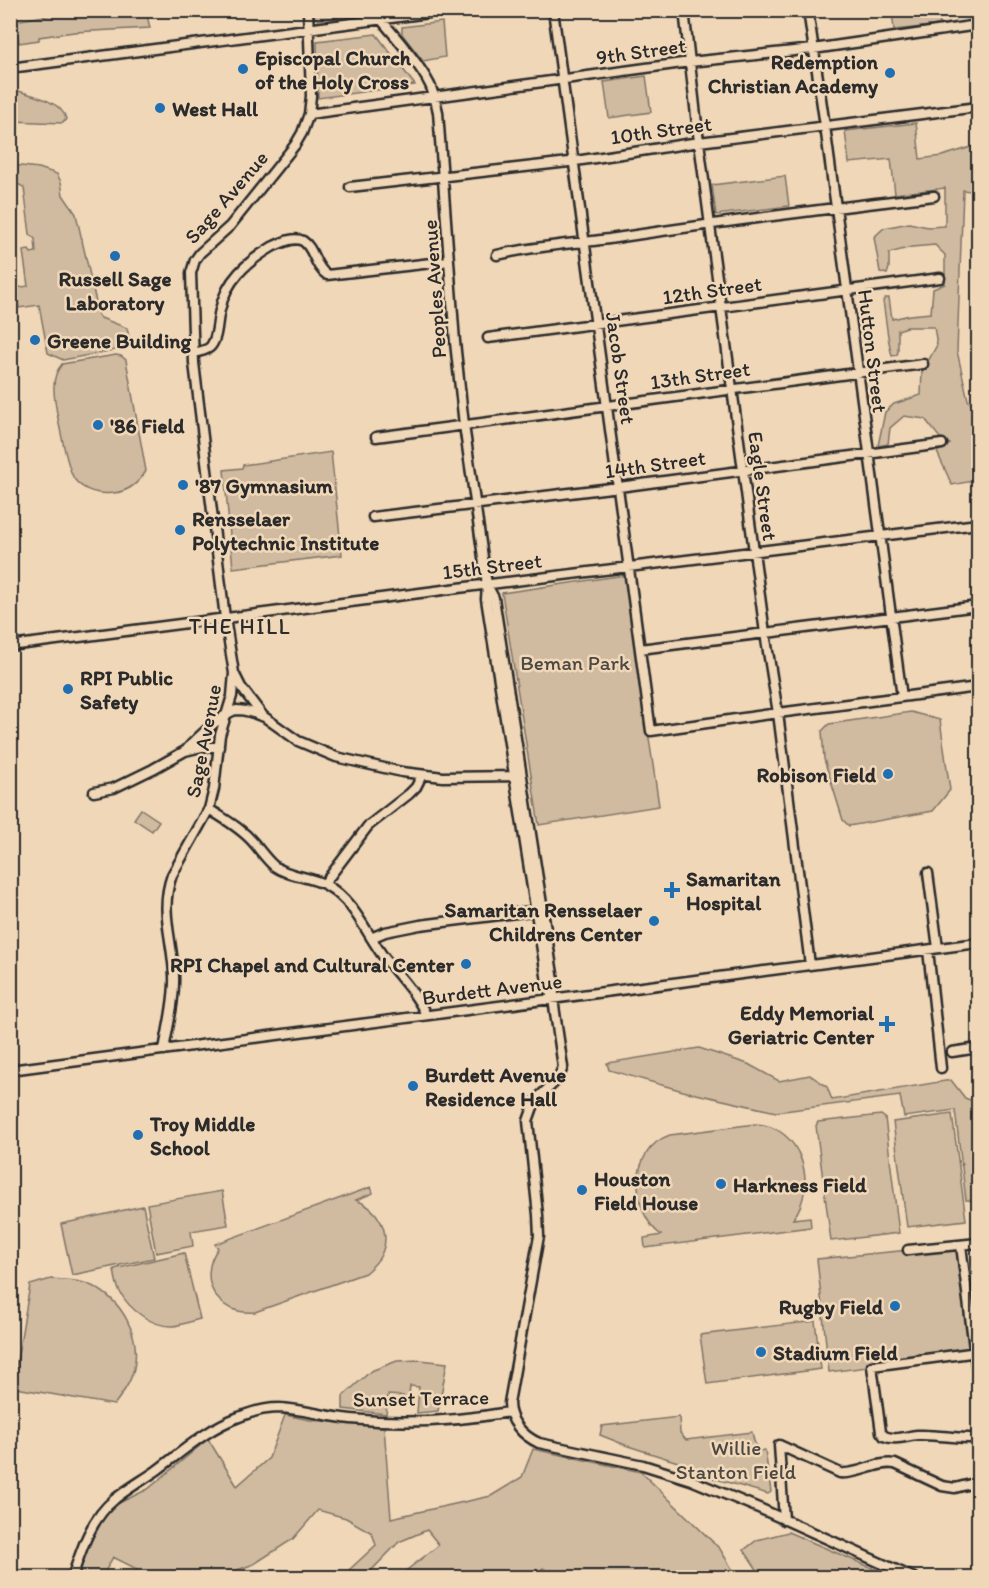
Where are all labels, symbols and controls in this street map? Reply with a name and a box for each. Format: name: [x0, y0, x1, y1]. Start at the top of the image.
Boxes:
street label: 9th Street: [595, 32, 688, 70]
place label: Episcopal Church of the Holy Cross: [255, 45, 412, 95]
place label: Redemption Christian Academy: [708, 49, 879, 99]
marker: Episcopal Church of the Holy Cross: [236, 62, 250, 76]
marker: Redemption Christian Academy: [883, 66, 897, 80]
place label: West Hall: [172, 96, 259, 121]
marker: West Hall: [153, 101, 167, 115]
street label: 10th Street: [609, 111, 713, 149]
street label: Sage Avenue: [179, 145, 273, 249]
street label: Peoples Avenue: [417, 219, 451, 359]
marker: Russell Sage Laboratory: [108, 249, 122, 263]
place label: Russell Sage Laboratory: [59, 266, 171, 316]
street label: 12th Street: [661, 271, 763, 309]
street label: Hutton Street: [853, 288, 893, 414]
street label: Jacob Street: [601, 310, 641, 426]
place label: Greene Building: [47, 328, 192, 354]
marker: Greene Building: [28, 333, 42, 347]
street label: 13th Street: [649, 356, 752, 394]
place label: '86 Field: [110, 413, 185, 438]
marker: '86 Field: [91, 418, 105, 432]
street label: Eagle Street: [743, 430, 783, 542]
street label: 14th Street: [603, 445, 707, 483]
place label: '87 Gymnasium: [195, 473, 334, 499]
marker: '87 Gymnasium: [176, 478, 190, 492]
place label: Rensselaer Polytechnic Institute: [192, 506, 379, 556]
marker: Rensselaer Polytechnic Institute: [173, 523, 187, 537]
street label: 15th Street: [441, 547, 543, 585]
district label: THE HILL: [189, 613, 291, 640]
park label: Beman Park: [520, 650, 630, 675]
place label: RPI Public Safety: [80, 665, 173, 715]
marker: RPI Public Safety: [61, 682, 75, 696]
street label: Sage Avenue: [180, 682, 226, 800]
place label: Robison Field: [756, 762, 877, 787]
marker: Robison Field: [881, 767, 895, 781]
place label: Samaritan Hospital: [686, 866, 781, 916]
marker: Samaritan Hospital: [663, 881, 681, 899]
place label: Samaritan Rensselaer Childrens Center: [445, 897, 643, 946]
marker: Samaritan Rensselaer Childrens Center: [647, 914, 661, 928]
place label: RPI Chapel and Cultural Center: [170, 952, 455, 978]
marker: RPI Chapel and Cultural Center: [459, 957, 473, 971]
street label: Burdett Avenue: [420, 968, 564, 1010]
place label: Eddy Memorial Geriatric Center: [728, 1000, 875, 1049]
marker: Eddy Memorial Geriatric Center: [878, 1015, 896, 1033]
place label: Burdett Avenue Residence Hall: [425, 1062, 566, 1111]
marker: Burdett Avenue Residence Hall: [406, 1079, 420, 1093]
place label: Troy Middle School: [149, 1111, 255, 1160]
marker: Troy Middle School: [131, 1128, 145, 1142]
place label: Houston Field House: [594, 1166, 698, 1215]
place label: Harkness Field: [733, 1172, 867, 1197]
marker: Harkness Field: [714, 1177, 728, 1191]
marker: Houston Field House: [575, 1183, 589, 1197]
place label: Rugby Field: [779, 1294, 884, 1320]
marker: Rugby Field: [888, 1299, 902, 1313]
place label: Stadium Field: [773, 1340, 898, 1365]
marker: Stadium Field: [754, 1345, 768, 1359]
street label: Sunset Terrace: [353, 1384, 489, 1412]
park label: Willie Stanton Field: [676, 1435, 797, 1484]

